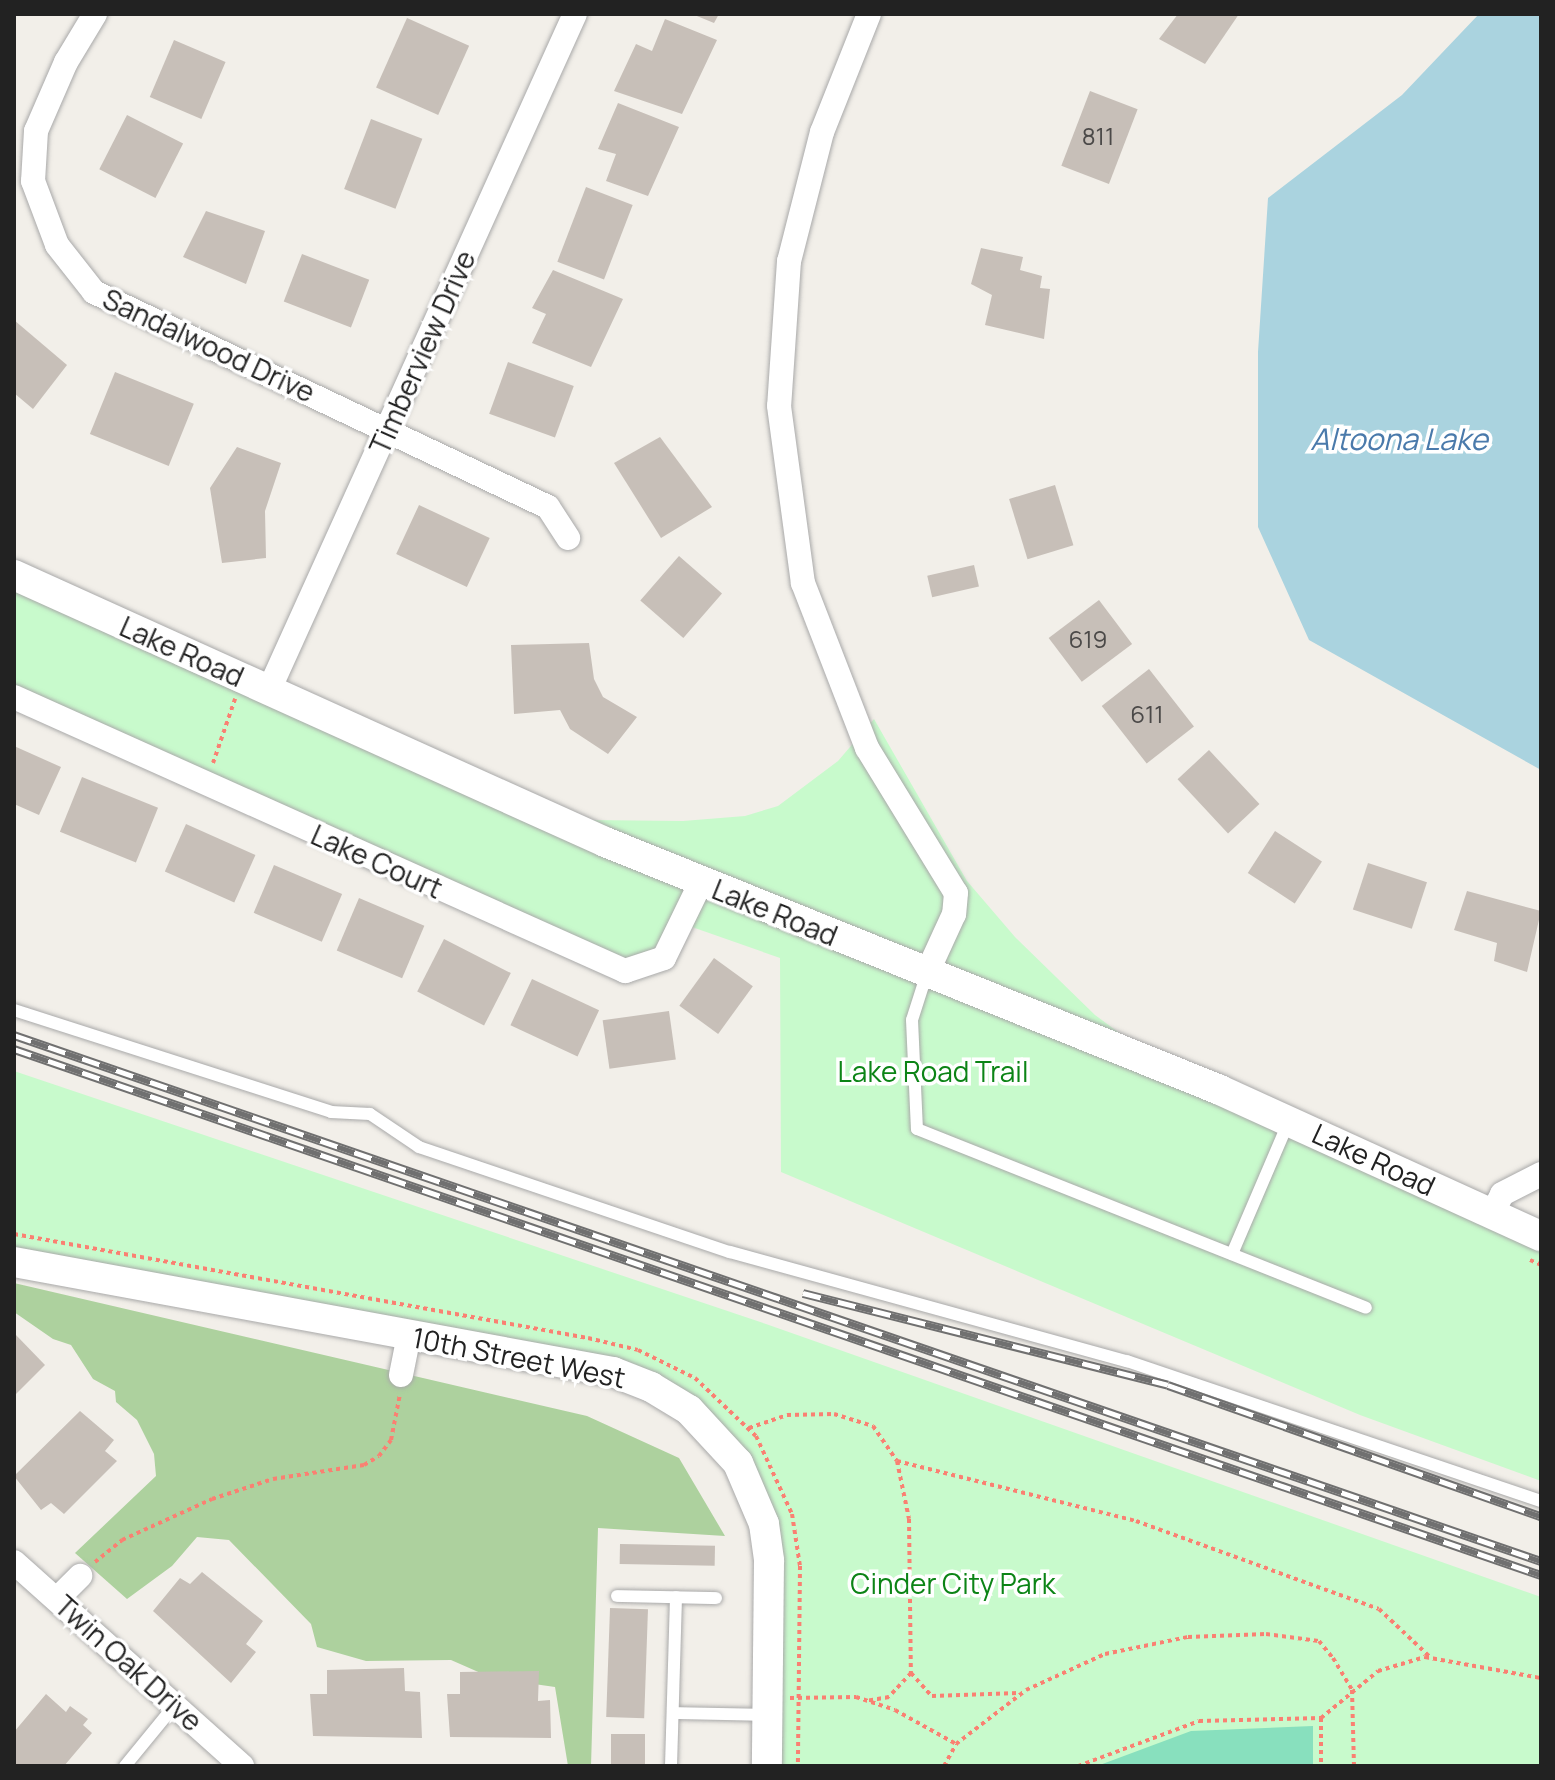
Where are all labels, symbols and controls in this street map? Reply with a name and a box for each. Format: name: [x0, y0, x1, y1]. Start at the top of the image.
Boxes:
house number: 811: [1082, 122, 1114, 150]
street label: Timberview Drive: [362, 245, 482, 459]
street label: Sandalwood Drive: [98, 281, 320, 409]
water label: Altoona Lake: [1310, 421, 1488, 457]
street label: Lake Road: [115, 609, 249, 693]
house number: 619: [1069, 625, 1107, 653]
house number: 611: [1130, 700, 1164, 728]
street label: Lake Court: [306, 817, 448, 905]
street label: Lake Road: [708, 872, 842, 952]
park label: Lake Road Trail: [838, 1054, 1028, 1088]
street label: Lake Road: [1307, 1116, 1441, 1202]
street label: 10th Street West: [410, 1320, 628, 1394]
park label: Cinder City Park: [850, 1566, 1056, 1600]
street label: Twin Oak Drive: [49, 1588, 209, 1738]

